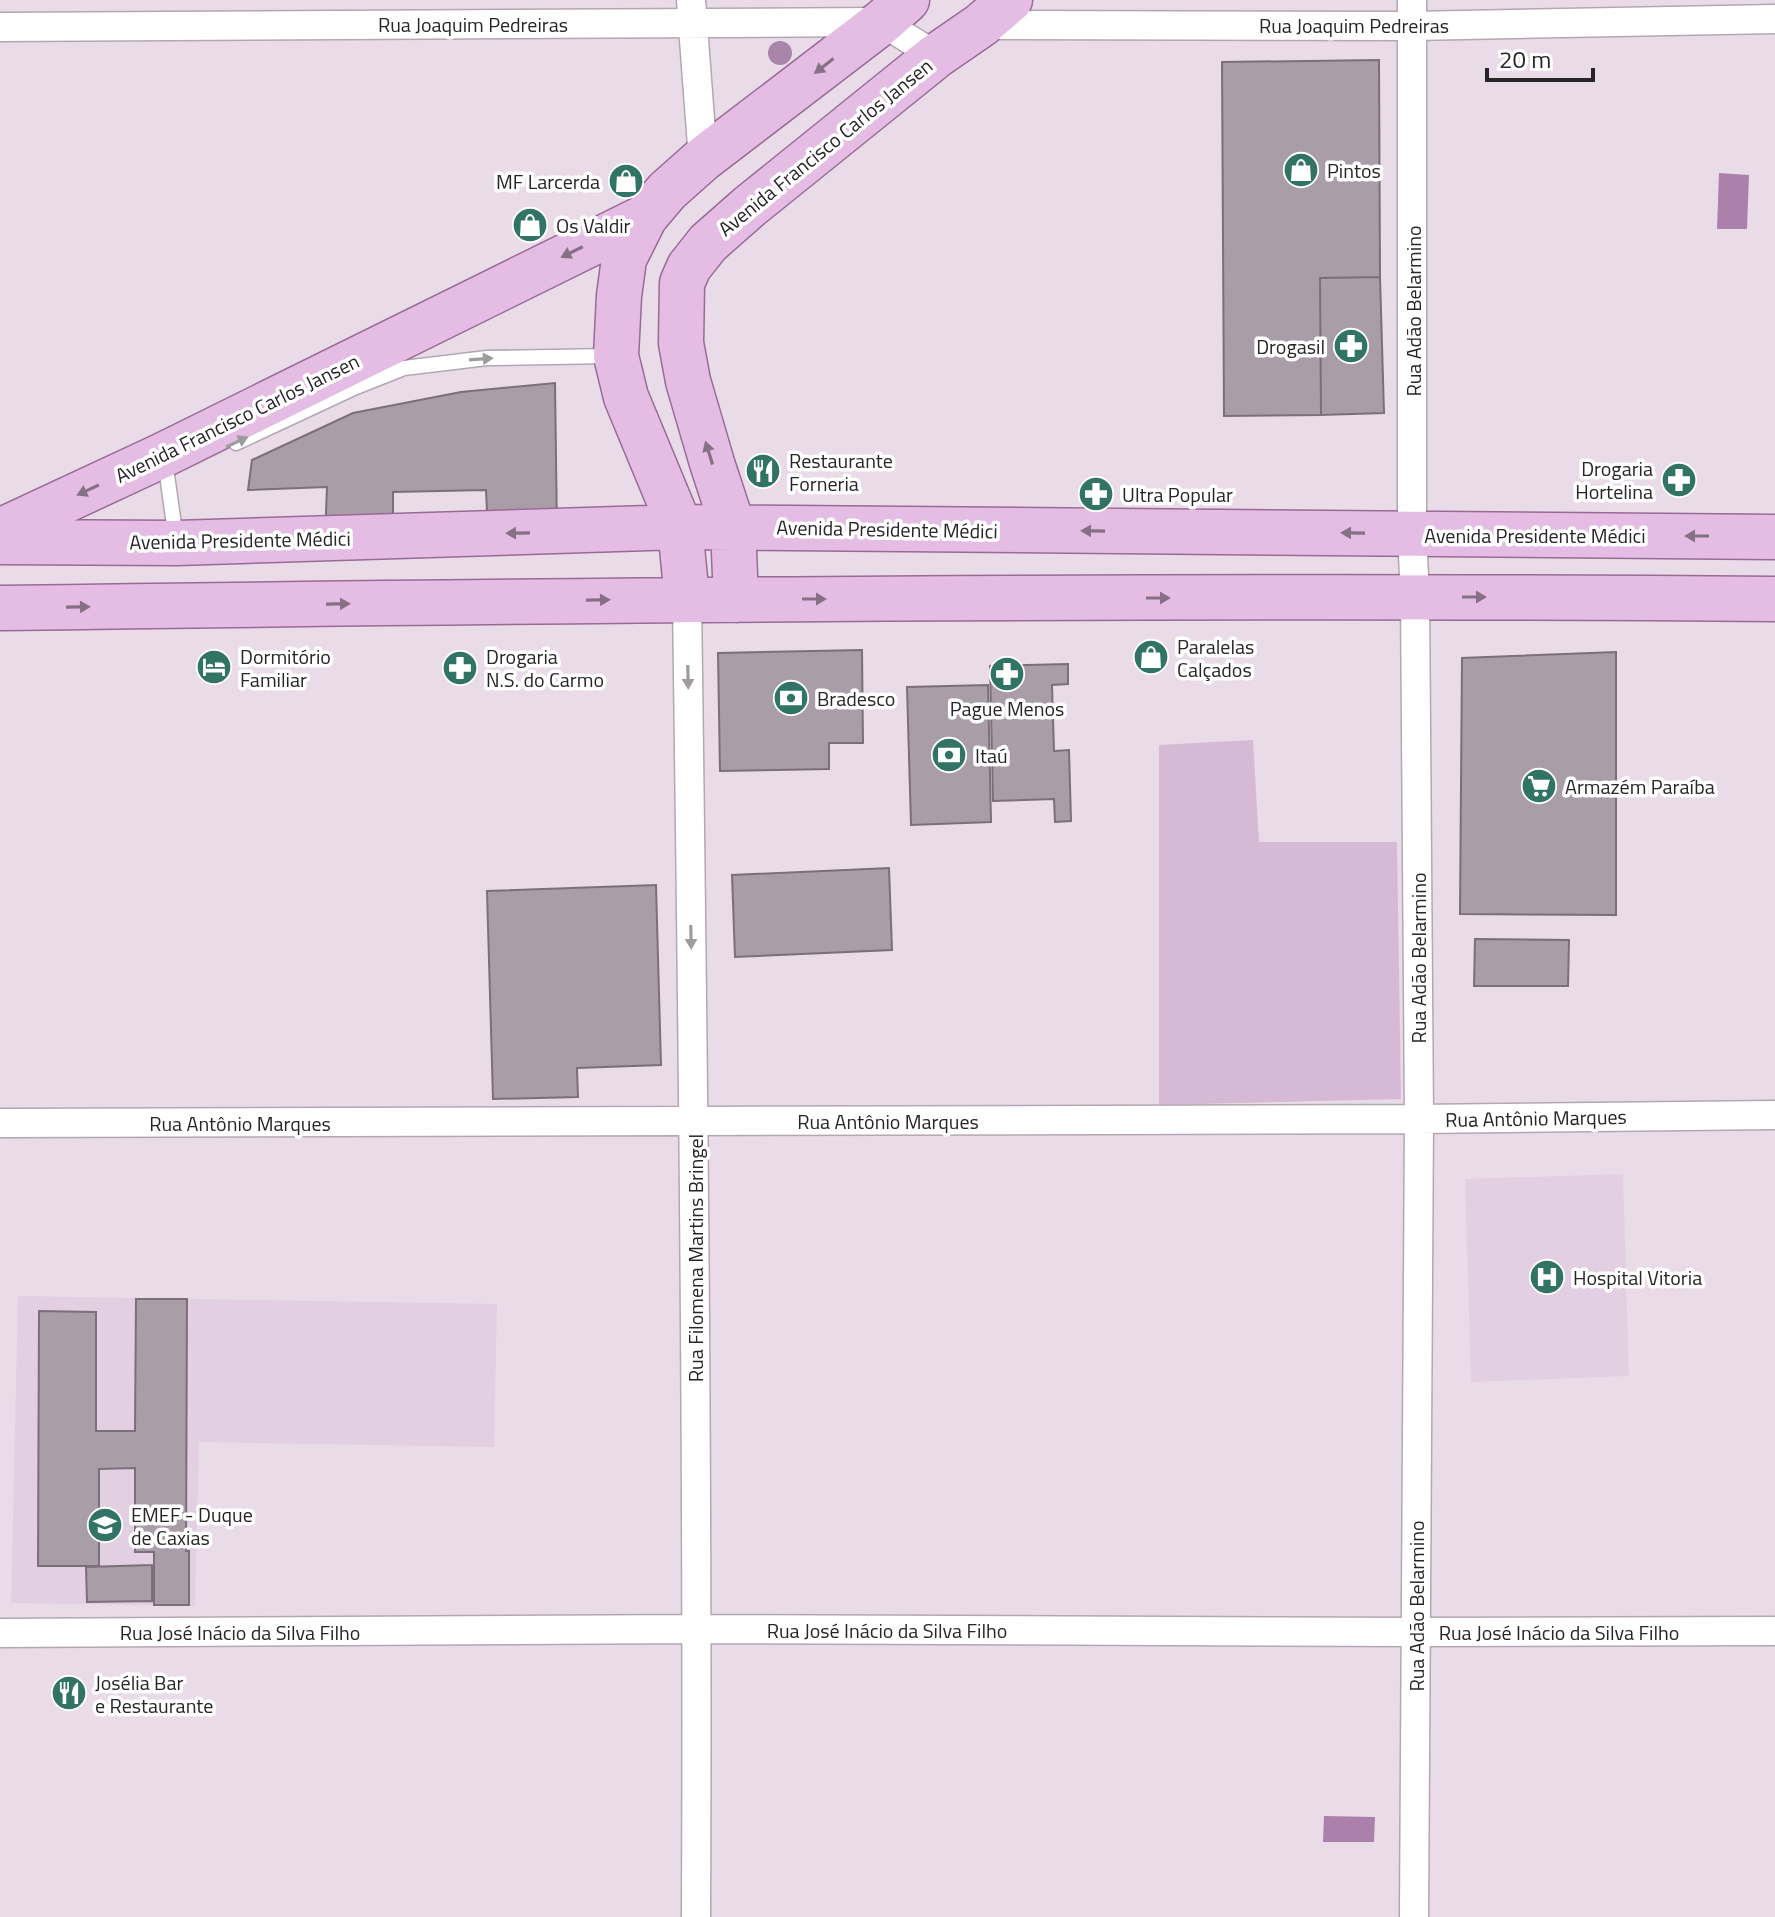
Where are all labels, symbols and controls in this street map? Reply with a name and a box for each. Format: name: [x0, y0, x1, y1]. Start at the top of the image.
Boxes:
street label: Rua Joaquim Pedreiras: [378, 9, 568, 40]
street label: Rua Joaquim Pedreiras: [1259, 10, 1449, 41]
scale bar: [1487, 32, 1593, 82]
text: 20 m: [1499, 41, 1551, 77]
street label: Avenida Francisco Carlos Jansen: [711, 51, 939, 243]
one-way arrow: [814, 57, 834, 73]
shop icon: Pintos: [1282, 151, 1320, 189]
place label: Pintos: [1327, 155, 1381, 186]
shop icon: MF Larcerda: [607, 162, 645, 200]
place label: MF Larcerda: [496, 166, 600, 197]
shop icon: Os Valdir: [511, 206, 549, 244]
place label: Os Valdir: [556, 210, 631, 241]
street label: Rua Adão Belarmino: [1398, 225, 1429, 397]
one-way arrow: [561, 245, 584, 259]
pharmacy icon: Drogasil: [1332, 327, 1370, 365]
place label: Drogasil: [1256, 331, 1325, 362]
street label: Avenida Francisco Carlos Jansen: [110, 345, 364, 491]
one-way arrow: [469, 352, 494, 365]
one-way arrow: [226, 435, 249, 449]
one-way arrow: [702, 441, 715, 465]
place label: Restaurante Forneria: [789, 445, 893, 499]
restaurant icon: Restaurante Forneria: [744, 452, 782, 490]
place label: Drogaria Hortelina: [1575, 453, 1653, 507]
pharmacy icon: Drogaria Hortelina: [1660, 461, 1698, 499]
pharmacy icon: Ultra Popular: [1077, 475, 1115, 513]
place label: Ultra Popular: [1122, 479, 1233, 510]
one-way arrow: [76, 484, 99, 497]
street label: Avenida Presidente Médici: [776, 512, 998, 546]
street label: Avenida Presidente Médici: [1424, 520, 1646, 551]
street label: Avenida Presidente Médici: [129, 523, 351, 557]
one-way arrow: [1080, 525, 1105, 537]
one-way arrow: [505, 527, 530, 539]
one-way arrow: [1340, 527, 1365, 540]
one-way arrow: [1684, 530, 1709, 542]
one-way arrow: [1462, 591, 1487, 603]
one-way arrow: [1146, 592, 1171, 604]
one-way arrow: [802, 593, 827, 605]
one-way arrow: [586, 594, 611, 606]
one-way arrow: [326, 597, 351, 610]
one-way arrow: [66, 601, 91, 613]
place label: Paralelas Calçados: [1177, 631, 1254, 685]
shop icon: Paralelas Calçados: [1132, 638, 1170, 676]
place label: Dormitório Familiar: [240, 641, 331, 695]
place label: Drogaria N.S. do Carmo: [486, 641, 604, 695]
hotel icon: Dormitório Familiar: [195, 648, 233, 686]
pharmacy icon: Drogaria N.S. do Carmo: [441, 649, 479, 687]
pharmacy icon: Pague Menos: [988, 655, 1026, 693]
one-way arrow: [681, 665, 694, 690]
bank icon: Bradesco: [772, 679, 810, 717]
place label: Bradesco: [817, 683, 895, 714]
place label: Pague Menos: [950, 693, 1064, 724]
bank icon: Itaú: [930, 736, 968, 774]
place label: Itaú: [975, 740, 1008, 771]
supermarket icon: Armazém Paraíba: [1520, 767, 1558, 805]
place label: Armazém Paraíba: [1565, 771, 1715, 802]
street label: Rua Adão Belarmino: [1403, 872, 1434, 1044]
one-way arrow: [685, 925, 698, 950]
street label: Rua Antônio Marques: [1445, 1101, 1627, 1135]
street label: Rua Antônio Marques: [797, 1106, 979, 1137]
street label: Rua Antônio Marques: [149, 1108, 331, 1139]
street label: Rua Filomena Martins Bringel: [680, 1134, 711, 1382]
hospital icon: Hospital Vitoria: [1528, 1258, 1566, 1296]
place label: Hospital Vitoria: [1573, 1262, 1702, 1293]
place label: EMEF - Duque de Caxias: [131, 1499, 253, 1553]
school or university icon: EMEF - Duque de Caxias: [86, 1506, 124, 1544]
street label: Rua Adão Belarmino: [1401, 1520, 1432, 1692]
street label: Rua José Inácio da Silva Filho: [767, 1615, 1007, 1646]
street label: Rua José Inácio da Silva Filho: [120, 1617, 360, 1648]
street label: Rua José Inácio da Silva Filho: [1439, 1617, 1679, 1648]
place label: Josélia Bar e Restaurante: [95, 1667, 213, 1721]
restaurant icon: Josélia Bar e Restaurante: [50, 1674, 88, 1712]

